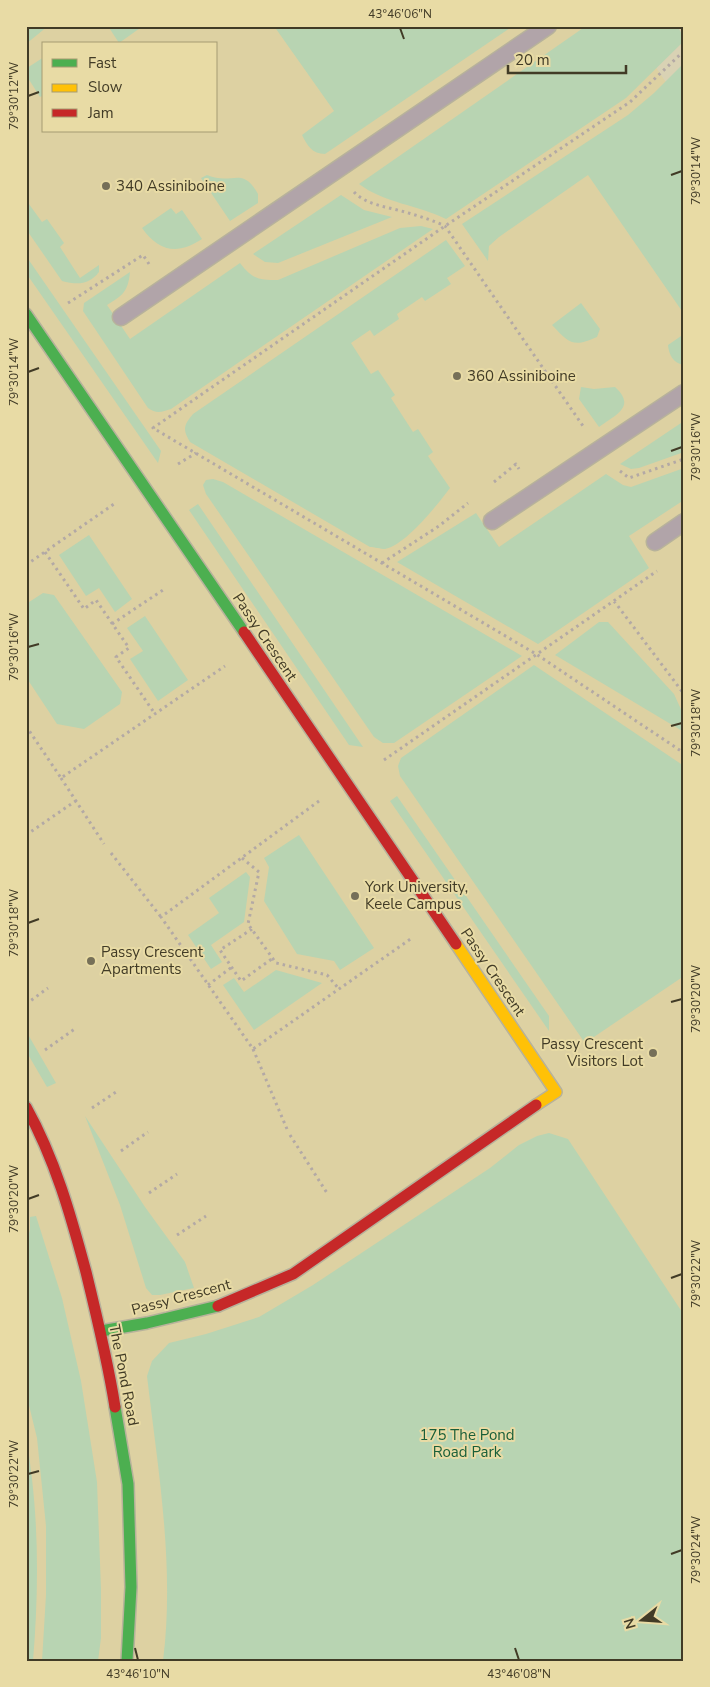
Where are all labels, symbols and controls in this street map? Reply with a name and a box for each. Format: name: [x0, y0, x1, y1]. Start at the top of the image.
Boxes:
text: 43°46'06"N: [368, 6, 432, 22]
legend: [42, 42, 218, 132]
scale bar: [508, 42, 625, 74]
text: 20 m: [515, 50, 550, 70]
text: Fast: [88, 53, 117, 73]
text: 79°30'12"W: [6, 62, 22, 130]
text: Slow: [88, 77, 123, 97]
text: Jam: [87, 103, 114, 123]
text: 79°30'14"W: [688, 137, 704, 205]
place label: 340 Assiniboine: [116, 176, 225, 196]
marker: 340 Assiniboine: [100, 180, 112, 192]
text: 79°30'14"W: [6, 338, 22, 406]
place label: 360 Assiniboine: [467, 366, 576, 386]
marker: 360 Assiniboine: [451, 370, 463, 382]
text: 79°30'16"W: [688, 413, 704, 481]
street label: Passy Crescent: [228, 589, 302, 686]
text: 79°30'16"W: [6, 613, 22, 681]
text: 79°30'18"W: [688, 689, 704, 757]
place label: York University, Keele Campus: [364, 877, 468, 914]
text: 79°30'18"W: [6, 889, 22, 957]
marker: York University, Keele Campus: [349, 890, 361, 902]
street label: Passy Crescent: [456, 924, 530, 1021]
place label: Passy Crescent Apartments: [101, 942, 204, 979]
marker: Passy Crescent Apartments: [85, 955, 97, 967]
text: 79°30'20"W: [688, 965, 704, 1033]
place label: Passy Crescent Visitors Lot: [541, 1034, 644, 1071]
marker: Passy Crescent Visitors Lot: [647, 1047, 659, 1059]
text: 79°30'20"W: [6, 1165, 22, 1233]
text: 79°30'22"W: [688, 1240, 704, 1308]
street label: Passy Crescent: [129, 1274, 234, 1320]
street label: The Pond Road: [104, 1323, 144, 1427]
park label: 175 The Pond Road Park: [419, 1425, 515, 1462]
text: 79°30'22"W: [6, 1440, 22, 1508]
text: 79°30'24"W: [688, 1516, 704, 1584]
north arrow: [618, 1594, 668, 1644]
text: N: [619, 1616, 641, 1631]
text: 43°46'10"N: [106, 1666, 170, 1682]
text: 43°46'08"N: [487, 1666, 551, 1682]

